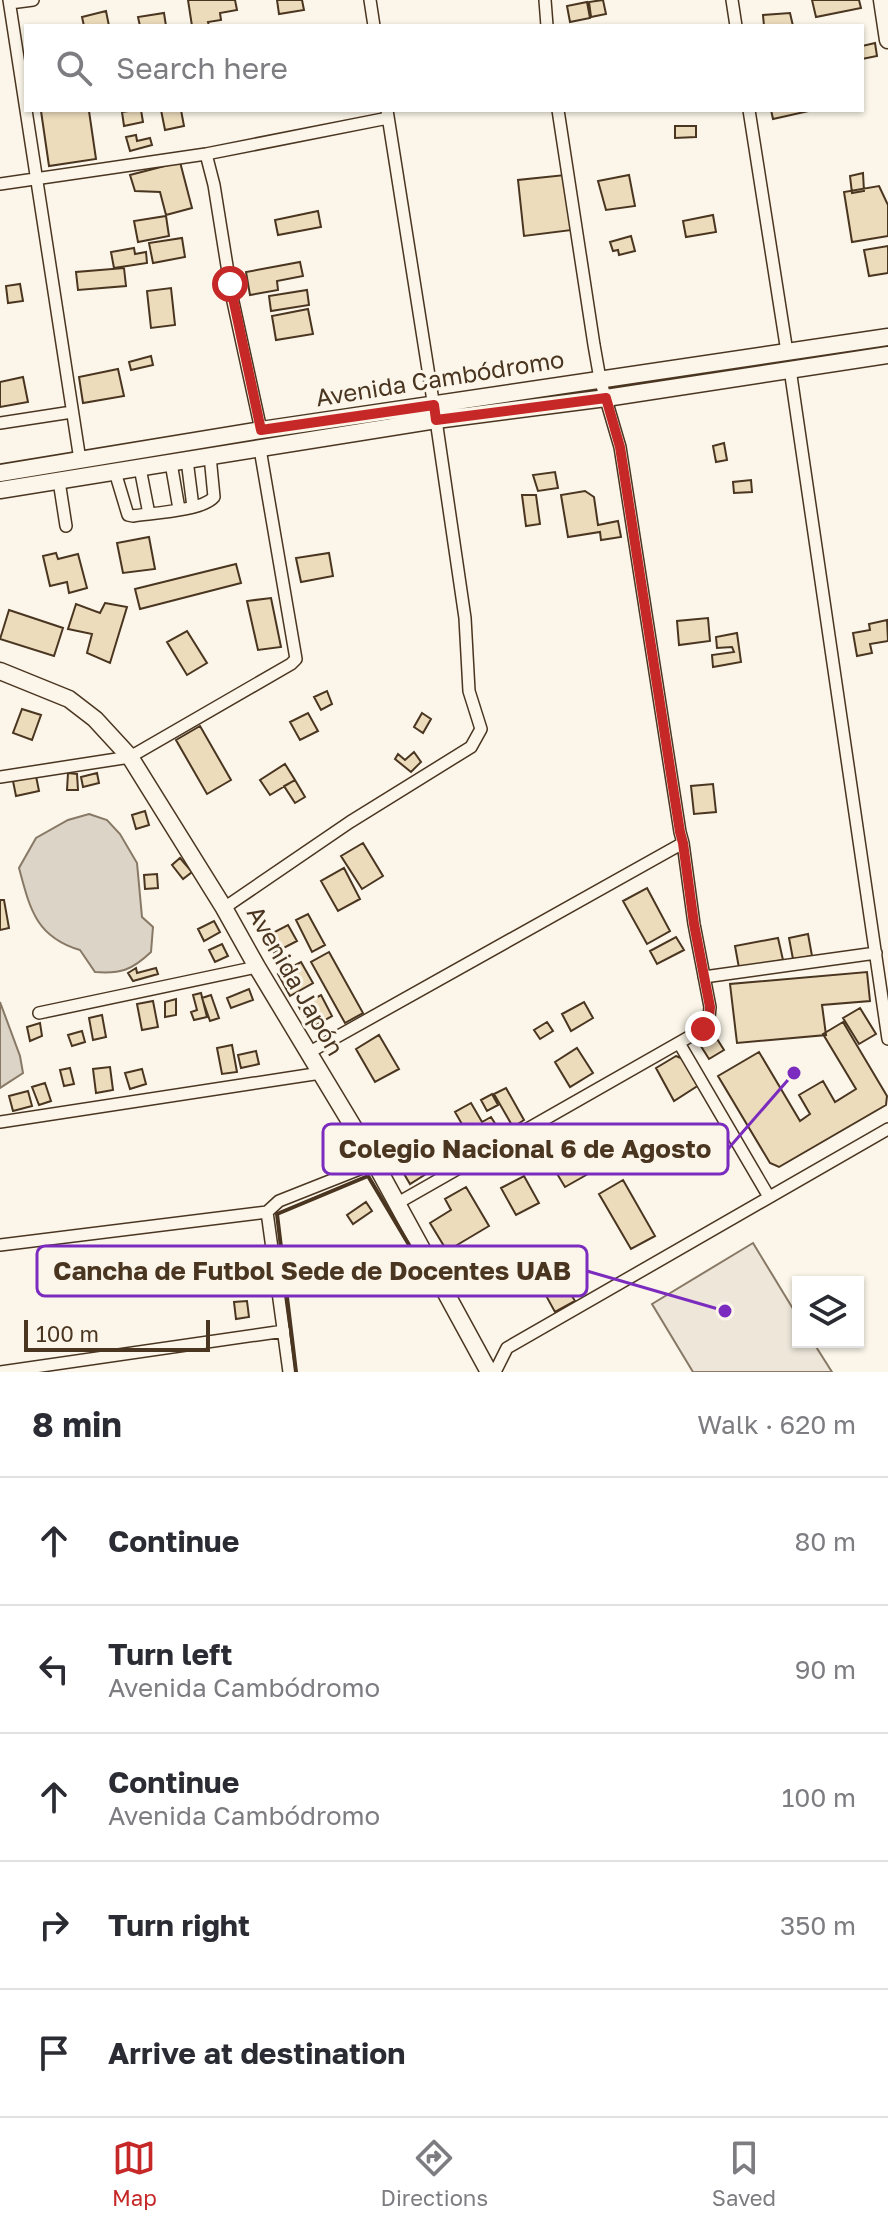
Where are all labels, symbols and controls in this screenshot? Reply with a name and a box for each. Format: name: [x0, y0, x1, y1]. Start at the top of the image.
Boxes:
search box: [24, 24, 864, 112]
icon: search: [52, 46, 96, 90]
text: Search here: [116, 50, 288, 86]
route start: [212, 266, 248, 302]
street label: Avenida Cambódromo: [313, 344, 566, 411]
street label: Avenida Japón: [242, 900, 351, 1060]
route end: [685, 1011, 721, 1047]
callout: Colegio Nacional 6 de Agosto: [323, 1124, 728, 1174]
text: Colegio Nacional 6 de Agosto: [339, 1133, 711, 1164]
callout: Cancha de Futbol Sede de Docentes UAB: [37, 1246, 587, 1296]
text: Cancha de Futbol Sede de Docentes UAB: [53, 1255, 571, 1286]
map controls: [792, 1276, 864, 1348]
button: layers: [792, 1276, 864, 1348]
scale bar: [24, 1316, 210, 1352]
text: 100 m: [36, 1320, 99, 1347]
text: 8 min: [32, 1404, 122, 1444]
text: Walk · 620 m: [697, 1409, 856, 1440]
icon: ahead: [32, 1519, 76, 1563]
text: Continue: [108, 1523, 239, 1559]
text: 80 m: [795, 1526, 856, 1557]
text: Turn left: [108, 1636, 233, 1672]
icon: left: [32, 1647, 76, 1691]
text: 90 m: [795, 1654, 856, 1685]
text: Avenida Cambódromo: [108, 1672, 380, 1703]
text: Continue: [108, 1764, 239, 1800]
icon: ahead: [32, 1775, 76, 1819]
text: 100 m: [782, 1782, 856, 1813]
text: Avenida Cambódromo: [108, 1800, 380, 1831]
icon: right: [32, 1903, 76, 1947]
text: Turn right: [108, 1907, 250, 1943]
text: 350 m: [780, 1910, 856, 1941]
icon: arrive: [32, 2031, 76, 2075]
text: Arrive at destination: [108, 2035, 405, 2071]
tab: Map: [112, 2136, 157, 2211]
tab: Directions: [381, 2136, 488, 2211]
tab: Saved: [712, 2136, 776, 2211]

